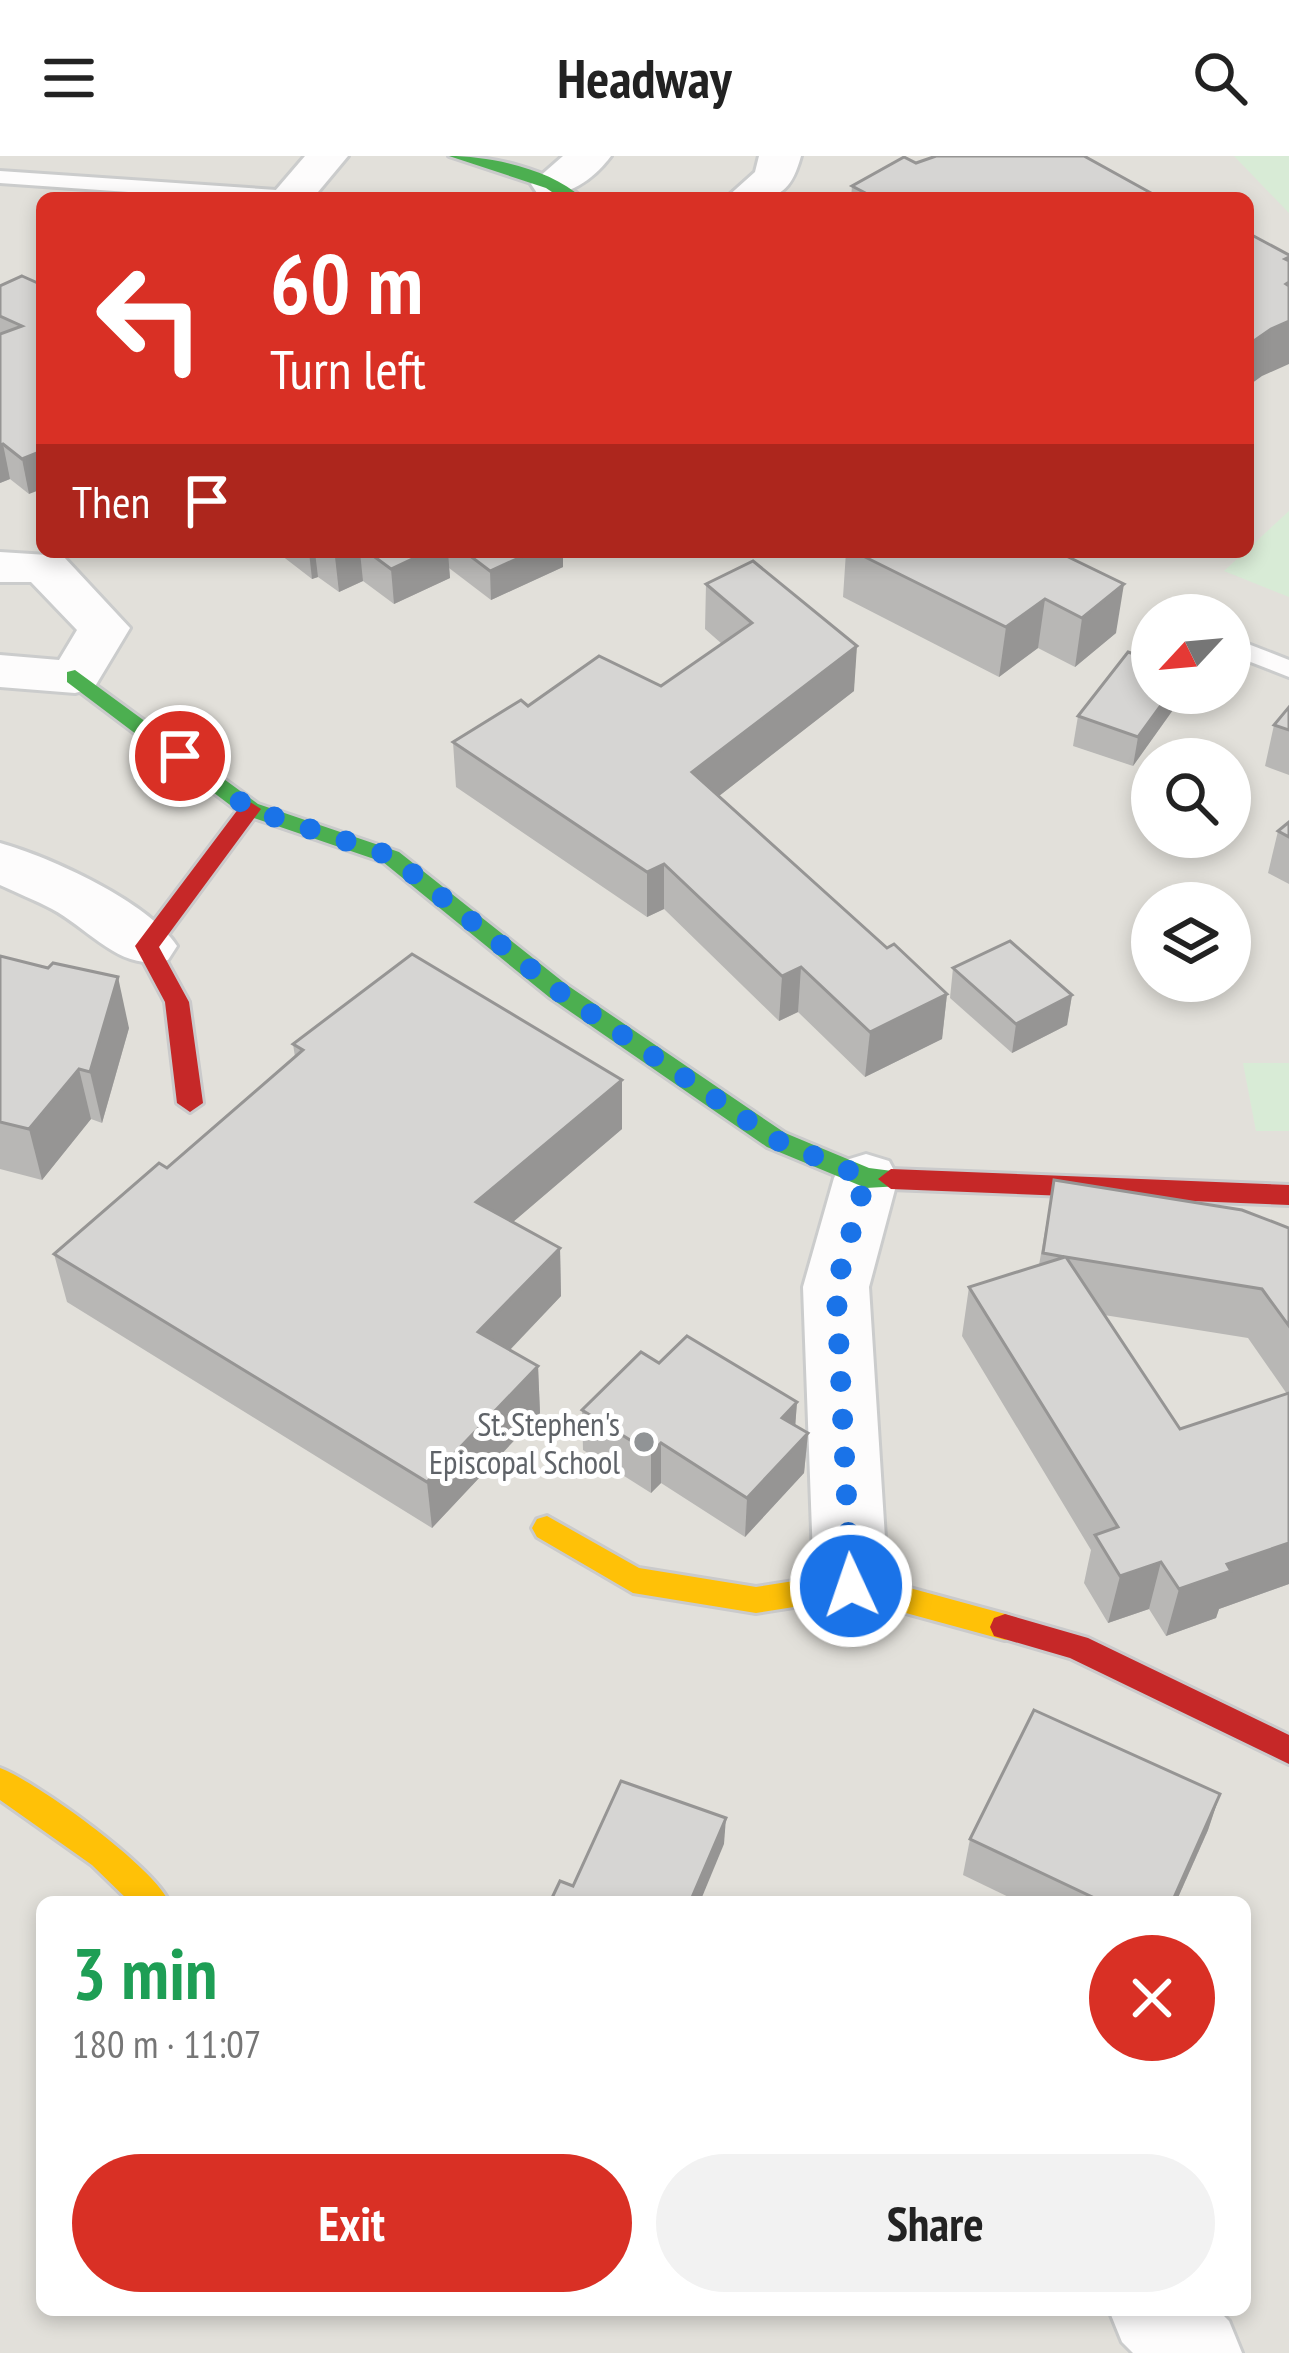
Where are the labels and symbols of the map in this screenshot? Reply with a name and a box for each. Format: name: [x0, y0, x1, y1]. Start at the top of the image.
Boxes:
north arrow: [1131, 594, 1251, 714]
pin: [129, 705, 231, 807]
place label: St. Stephen's Episcopal School: [429, 1402, 620, 1483]
marker: St. Stephen's Episcopal School: [631, 1429, 657, 1455]
position arrow: [788, 1523, 914, 1649]

